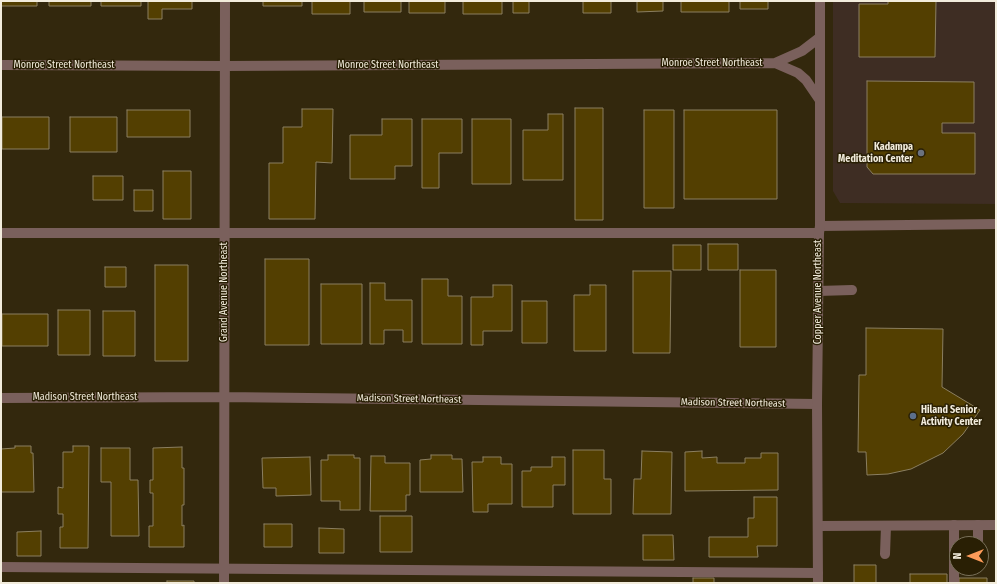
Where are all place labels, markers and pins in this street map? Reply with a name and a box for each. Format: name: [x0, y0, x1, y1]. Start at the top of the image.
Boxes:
place label: Kadampa Meditation Center: [838, 141, 913, 164]
marker: Kadampa Meditation Center: [916, 148, 926, 158]
place label: Hiland Senior Activity Center: [921, 404, 982, 428]
marker: Hiland Senior Activity Center: [908, 411, 918, 421]

